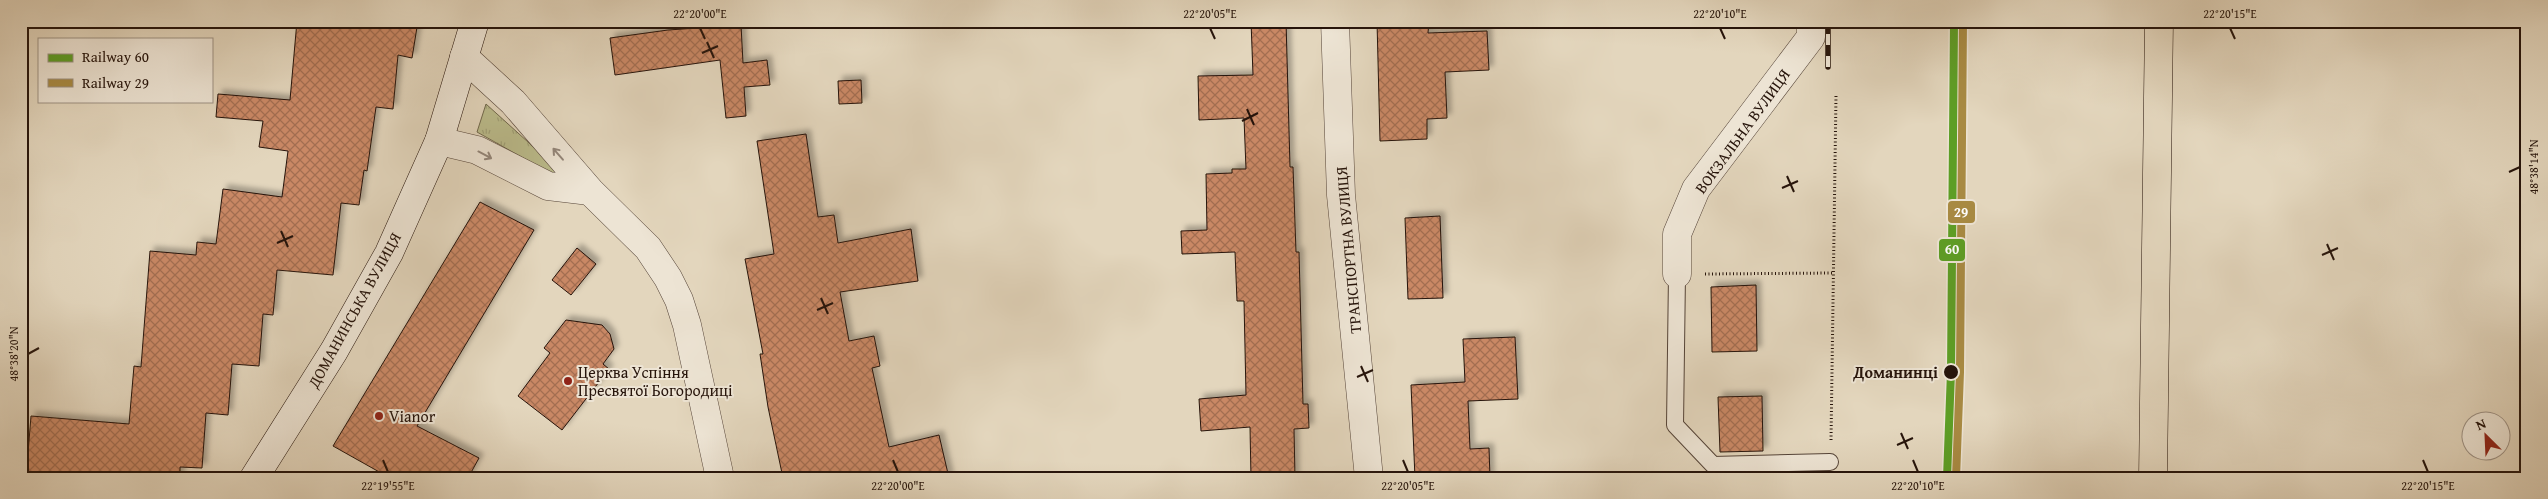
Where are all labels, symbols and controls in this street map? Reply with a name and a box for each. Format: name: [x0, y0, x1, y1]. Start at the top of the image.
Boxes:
text: 22°20'00"E: [673, 5, 727, 22]
text: 22°20'05"E: [1183, 5, 1237, 22]
text: 22°20'10"E: [1693, 5, 1747, 22]
text: 22°20'15"E: [2203, 5, 2257, 22]
legend: [38, 38, 212, 102]
text: Railway 60: [82, 46, 149, 67]
street label: ВОКЗАЛЬНА ВУЛИЦЯ: [1689, 63, 1796, 198]
text: Railway 29: [82, 72, 149, 93]
text: 48°38'14"N: [2525, 139, 2542, 195]
one-way arrow: [553, 148, 564, 161]
one-way arrow: [477, 151, 492, 160]
street label: ТРАНСПОРТНА ВУЛИЦЯ: [1329, 165, 1367, 334]
line badge: 29: [1947, 200, 1976, 224]
text: 29: [1954, 202, 1968, 222]
street label: ДОМАНИНСЬКА ВУЛИЦЯ: [301, 227, 407, 393]
line badge: 60: [1938, 238, 1966, 262]
text: 60: [1945, 239, 1959, 259]
text: 48°38'20"N: [5, 326, 22, 382]
place label: Церква Успіння Пресвятої Богородиці: [578, 360, 733, 402]
place label: Доманинці: [1852, 360, 1938, 384]
marker: Доманинці: [1942, 363, 1960, 381]
marker: Церква Успіння Пресвятої Богородиці: [562, 375, 574, 387]
place label: Vianor: [389, 404, 436, 428]
marker: Vianor: [373, 410, 385, 422]
north arrow: [2460, 412, 2510, 462]
text: N: [2472, 413, 2490, 435]
text: 22°19'55"E: [361, 477, 415, 494]
text: 22°20'00"E: [871, 477, 925, 494]
text: 22°20'05"E: [1381, 477, 1435, 494]
text: 22°20'10"E: [1891, 477, 1945, 494]
text: 22°20'15"E: [2401, 477, 2455, 494]

